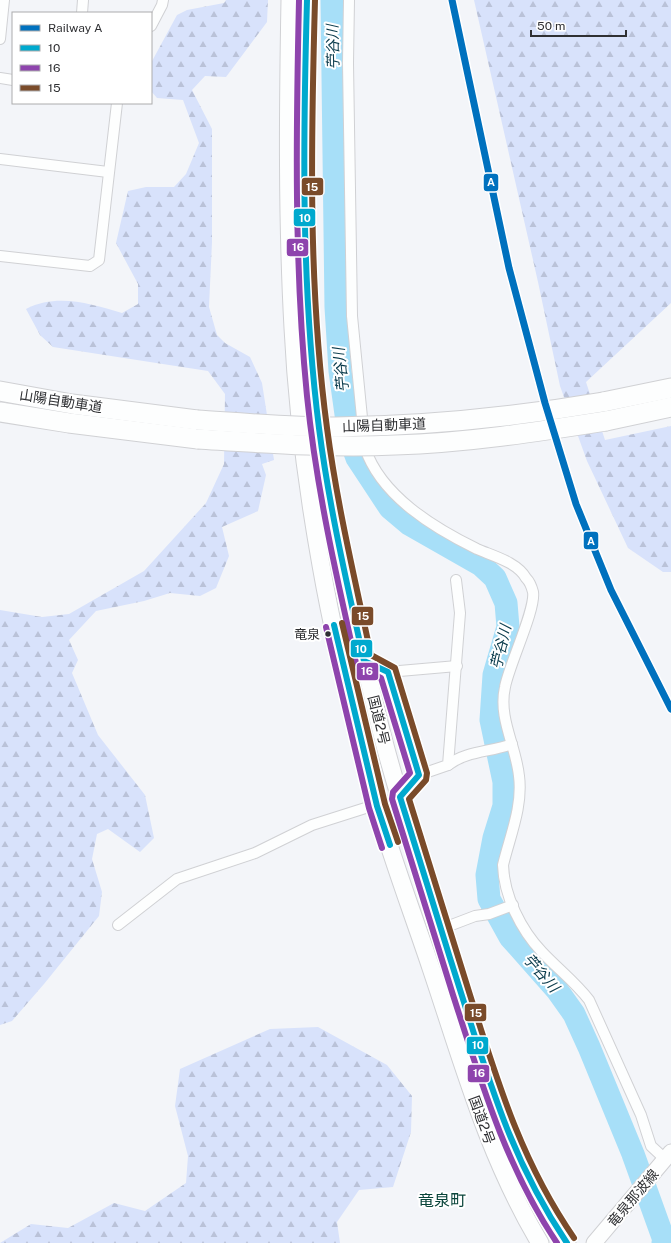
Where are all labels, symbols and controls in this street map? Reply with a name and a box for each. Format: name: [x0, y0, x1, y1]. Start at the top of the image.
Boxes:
legend: [12, 12, 152, 104]
scale bar: [531, 12, 626, 38]
text: 50 m: [537, 19, 565, 33]
text: Railway A: [48, 21, 103, 35]
water label: 苧谷川: [324, 22, 341, 70]
text: 10: [48, 41, 60, 55]
text: 16: [48, 61, 60, 75]
text: 15: [48, 81, 61, 95]
line badge: A: [483, 173, 499, 192]
text: A: [487, 176, 495, 188]
line badge: 15: [301, 177, 324, 196]
text: 15: [306, 181, 318, 193]
line badge: 10: [293, 208, 316, 227]
text: 10: [299, 212, 311, 224]
line badge: 16: [286, 238, 309, 257]
text: 16: [292, 241, 304, 253]
water label: 苧谷川: [329, 345, 351, 393]
street label: 山陽自動車道: [18, 387, 104, 415]
street label: 山陽自動車道: [342, 416, 426, 434]
line badge: A: [583, 531, 599, 550]
text: A: [587, 535, 595, 547]
line badge: 15: [351, 606, 374, 626]
text: 15: [357, 610, 369, 622]
water label: 苧谷川: [487, 621, 514, 671]
place label: 竜泉: [294, 627, 320, 642]
marker: 竜泉: [323, 629, 333, 639]
line badge: 10: [350, 639, 373, 658]
text: 10: [355, 643, 367, 655]
line badge: 16: [356, 662, 379, 681]
text: 16: [361, 665, 373, 677]
street label: 国道2号: [365, 694, 393, 746]
water label: 苧谷川: [520, 950, 564, 997]
line badge: 15: [464, 1003, 487, 1022]
text: 15: [470, 1007, 482, 1019]
line badge: 10: [466, 1036, 489, 1055]
text: 10: [472, 1039, 484, 1051]
line badge: 16: [467, 1064, 490, 1083]
text: 16: [473, 1067, 485, 1079]
street label: 国道2号: [466, 1094, 498, 1146]
street label: 竜泉那波線: [604, 1166, 662, 1230]
district label: 竜泉町: [418, 1191, 466, 1210]

